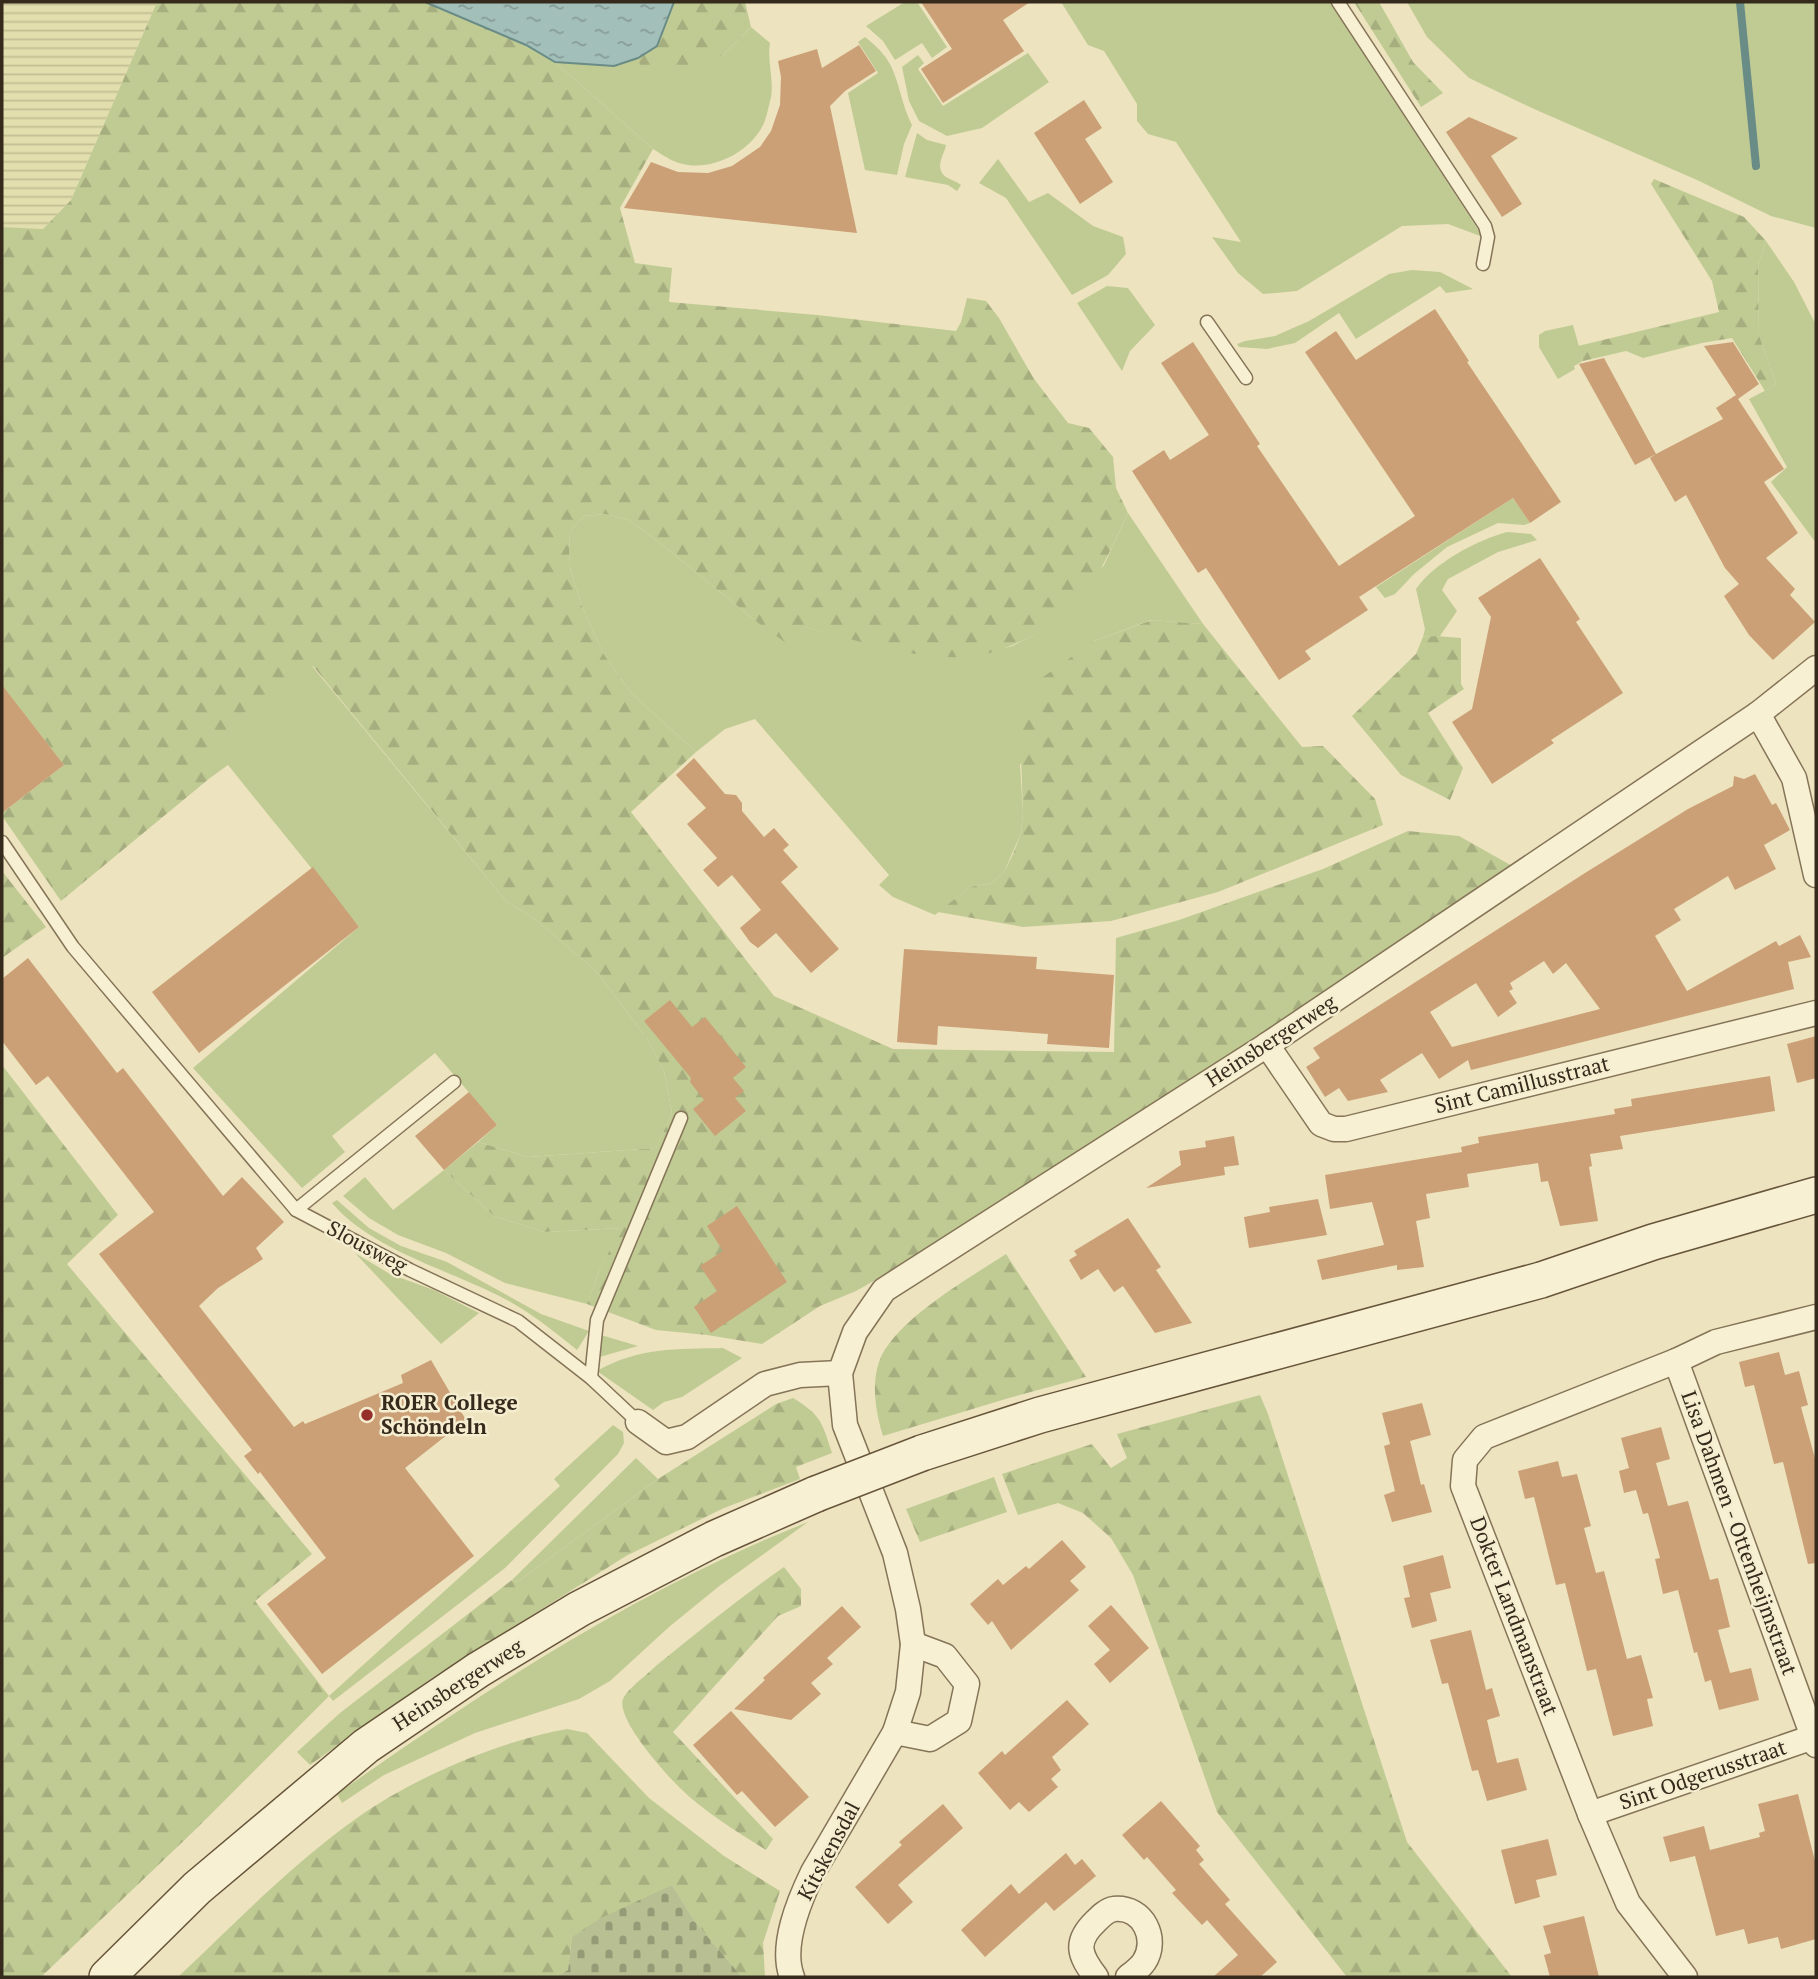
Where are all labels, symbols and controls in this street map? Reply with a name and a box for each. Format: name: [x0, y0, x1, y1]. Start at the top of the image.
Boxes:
street label: Heinsbergerweg: [1200, 987, 1342, 1093]
street label: Sint Camillusstraat: [1431, 1049, 1612, 1119]
street label: Slousweg: [322, 1213, 413, 1279]
street label: Lisa Dahmen - Ottenheijmstraat: [1675, 1387, 1805, 1679]
place label: ROER College Schöndeln: [381, 1388, 518, 1440]
marker: ROER College Schöndeln: [359, 1407, 375, 1423]
street label: Dokter Landmanstraat: [1464, 1512, 1566, 1719]
street label: Heinsbergerweg: [387, 1631, 529, 1737]
street label: Sint Odgerusstraat: [1615, 1732, 1790, 1816]
street label: Kitskensdal: [790, 1796, 866, 1905]

